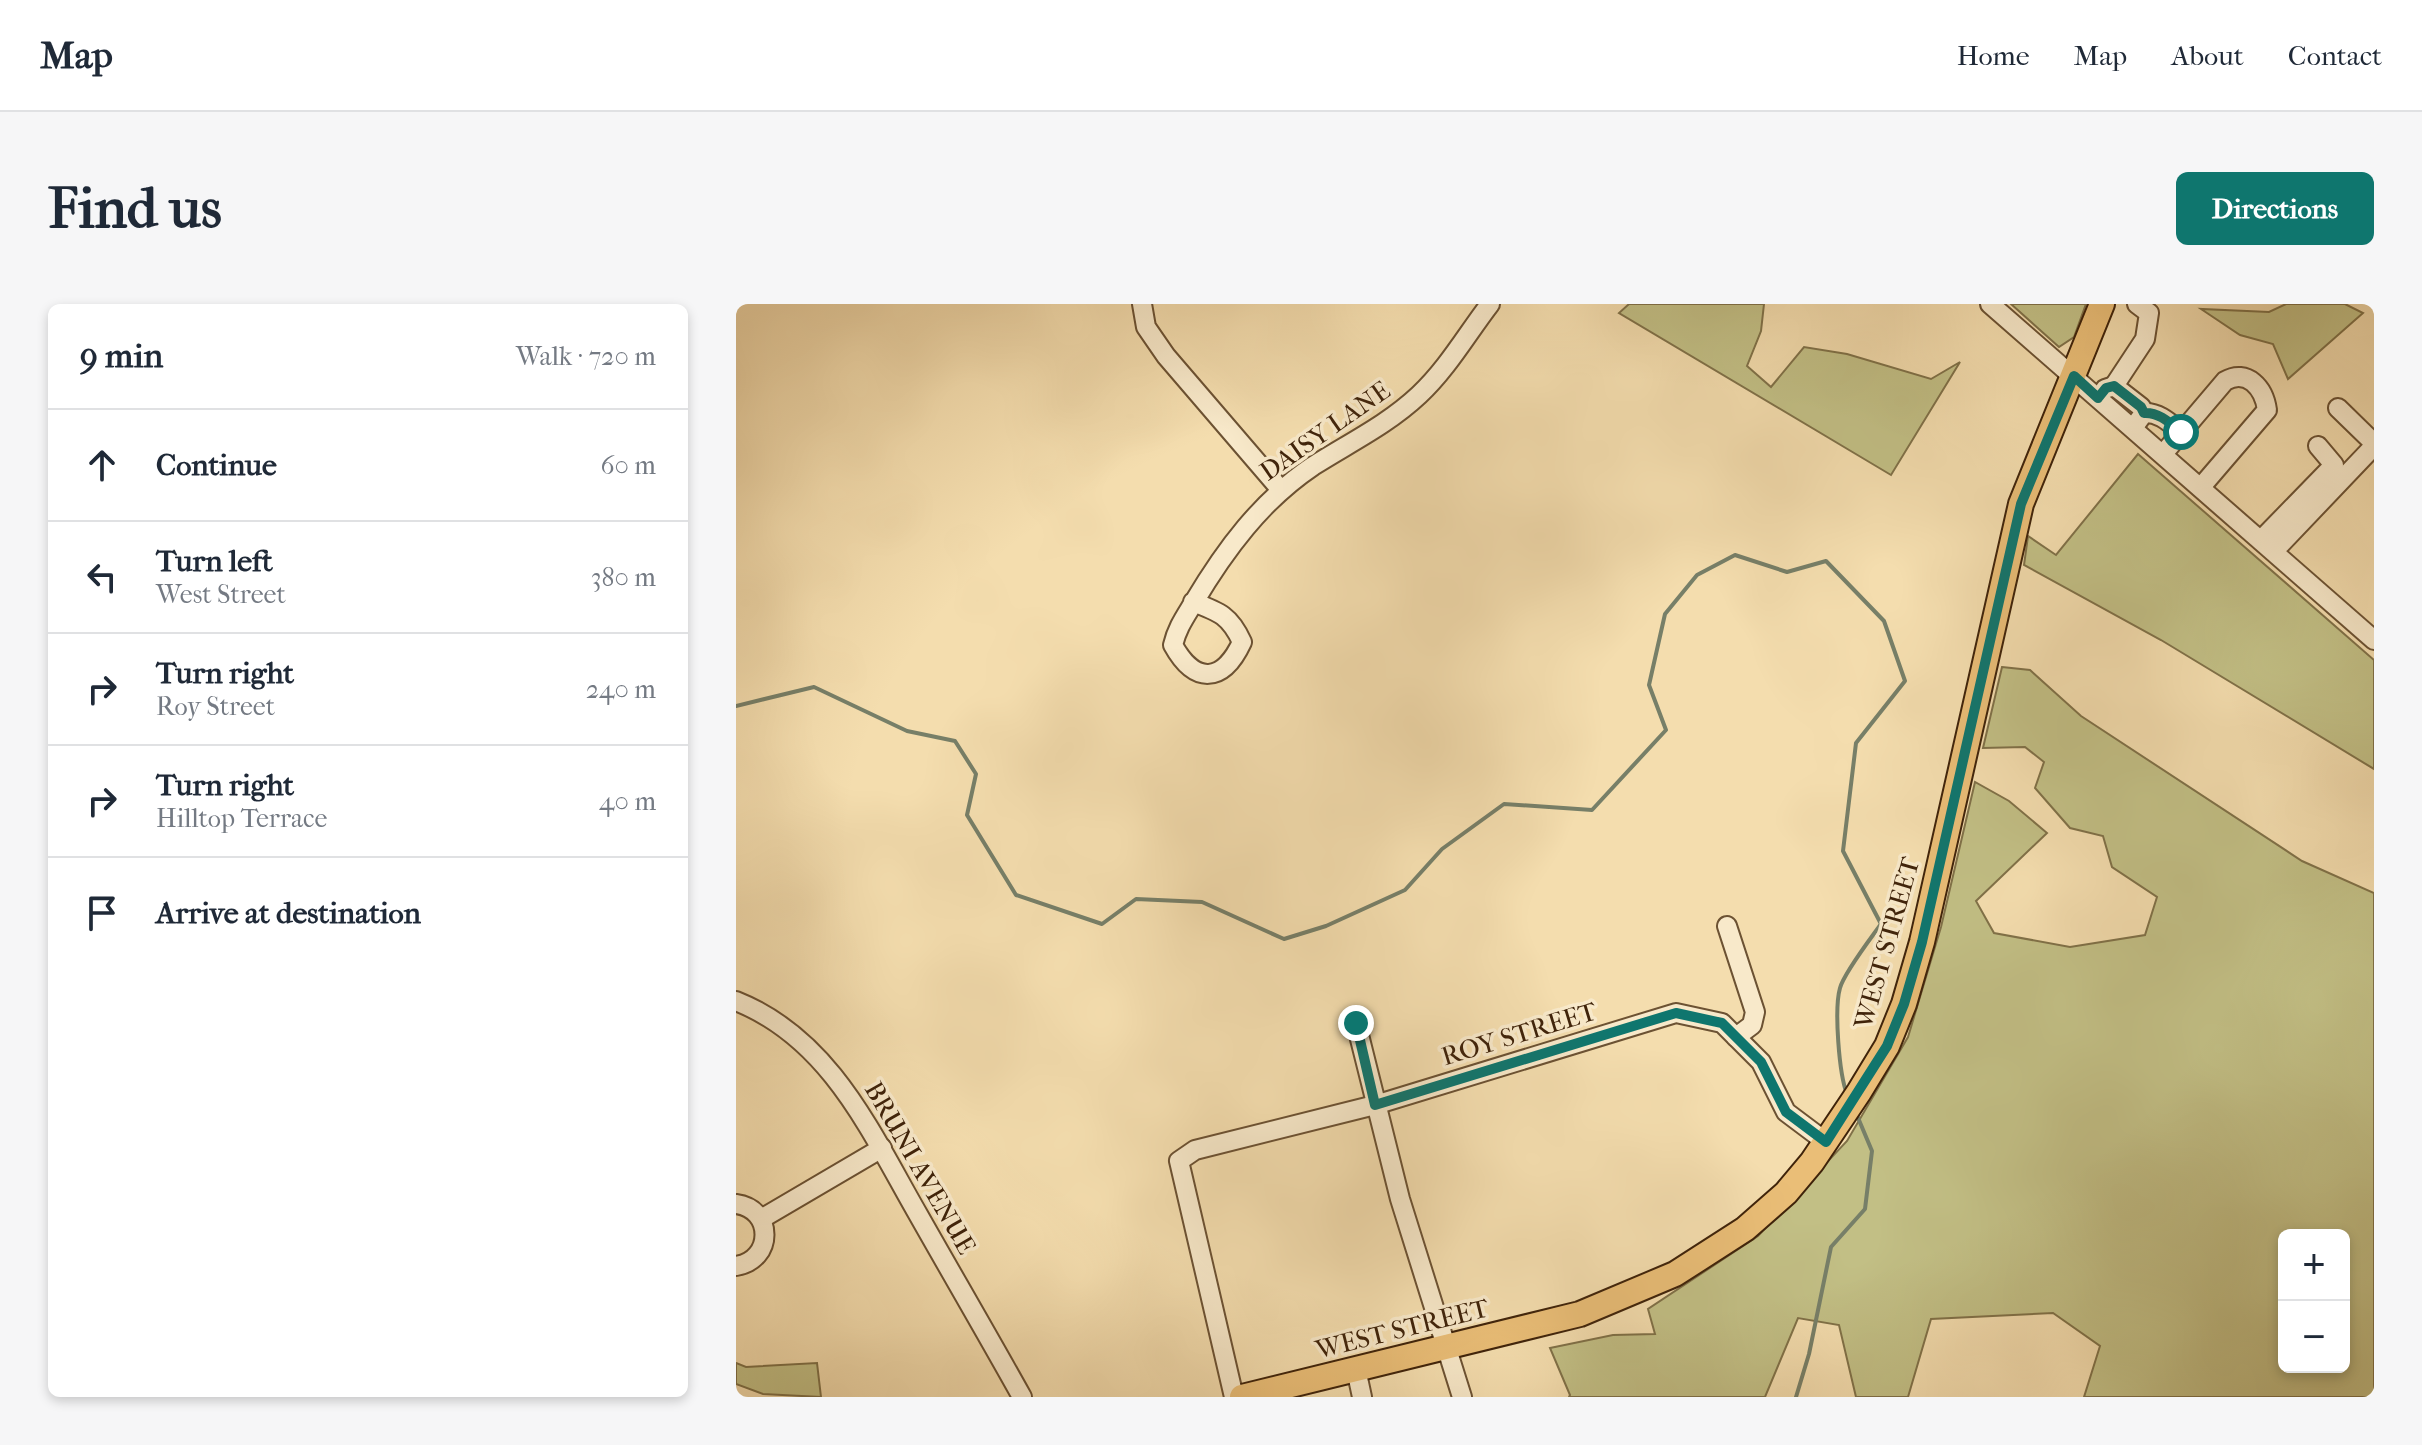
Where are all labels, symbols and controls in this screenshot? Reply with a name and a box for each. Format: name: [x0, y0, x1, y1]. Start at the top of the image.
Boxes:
text: Map: [40, 33, 113, 78]
text: Home: [1957, 39, 2030, 72]
text: Map: [2074, 39, 2127, 72]
text: About: [2171, 39, 2244, 72]
text: Contact: [2288, 39, 2382, 72]
button: Directions: [2176, 172, 2374, 245]
text: Find us: [48, 176, 222, 241]
text: 9 min: [80, 336, 163, 376]
text: Walk · 720 m: [516, 341, 656, 372]
street label: DAISY LANE: [1254, 375, 1396, 487]
route start: [2163, 414, 2199, 450]
icon: ahead: [80, 443, 124, 487]
text: Continue: [156, 448, 277, 483]
text: 60 m: [600, 450, 656, 481]
text: Turn left: [156, 544, 273, 579]
icon: left: [80, 555, 124, 599]
text: 380 m: [591, 562, 656, 593]
text: West Street: [156, 579, 286, 610]
text: Turn right: [156, 656, 294, 691]
icon: right: [80, 667, 124, 711]
text: 240 m: [586, 674, 656, 705]
text: Roy Street: [156, 691, 275, 722]
text: Turn right: [156, 768, 294, 803]
icon: right: [80, 779, 124, 823]
text: 40 m: [599, 786, 656, 817]
text: Hilltop Terrace: [156, 803, 327, 834]
street label: WEST STREET: [1847, 853, 1926, 1033]
icon: arrive: [80, 891, 124, 935]
text: Arrive at destination: [156, 896, 421, 931]
street label: ROY STREET: [1438, 996, 1601, 1072]
route end: [1338, 1005, 1374, 1041]
street label: BRUNI AVENUE: [858, 1076, 982, 1260]
map controls: [2278, 1229, 2350, 1373]
button: +: [2278, 1229, 2350, 1301]
street label: WEST STREET: [1311, 1292, 1492, 1366]
button: −: [2278, 1301, 2350, 1373]

